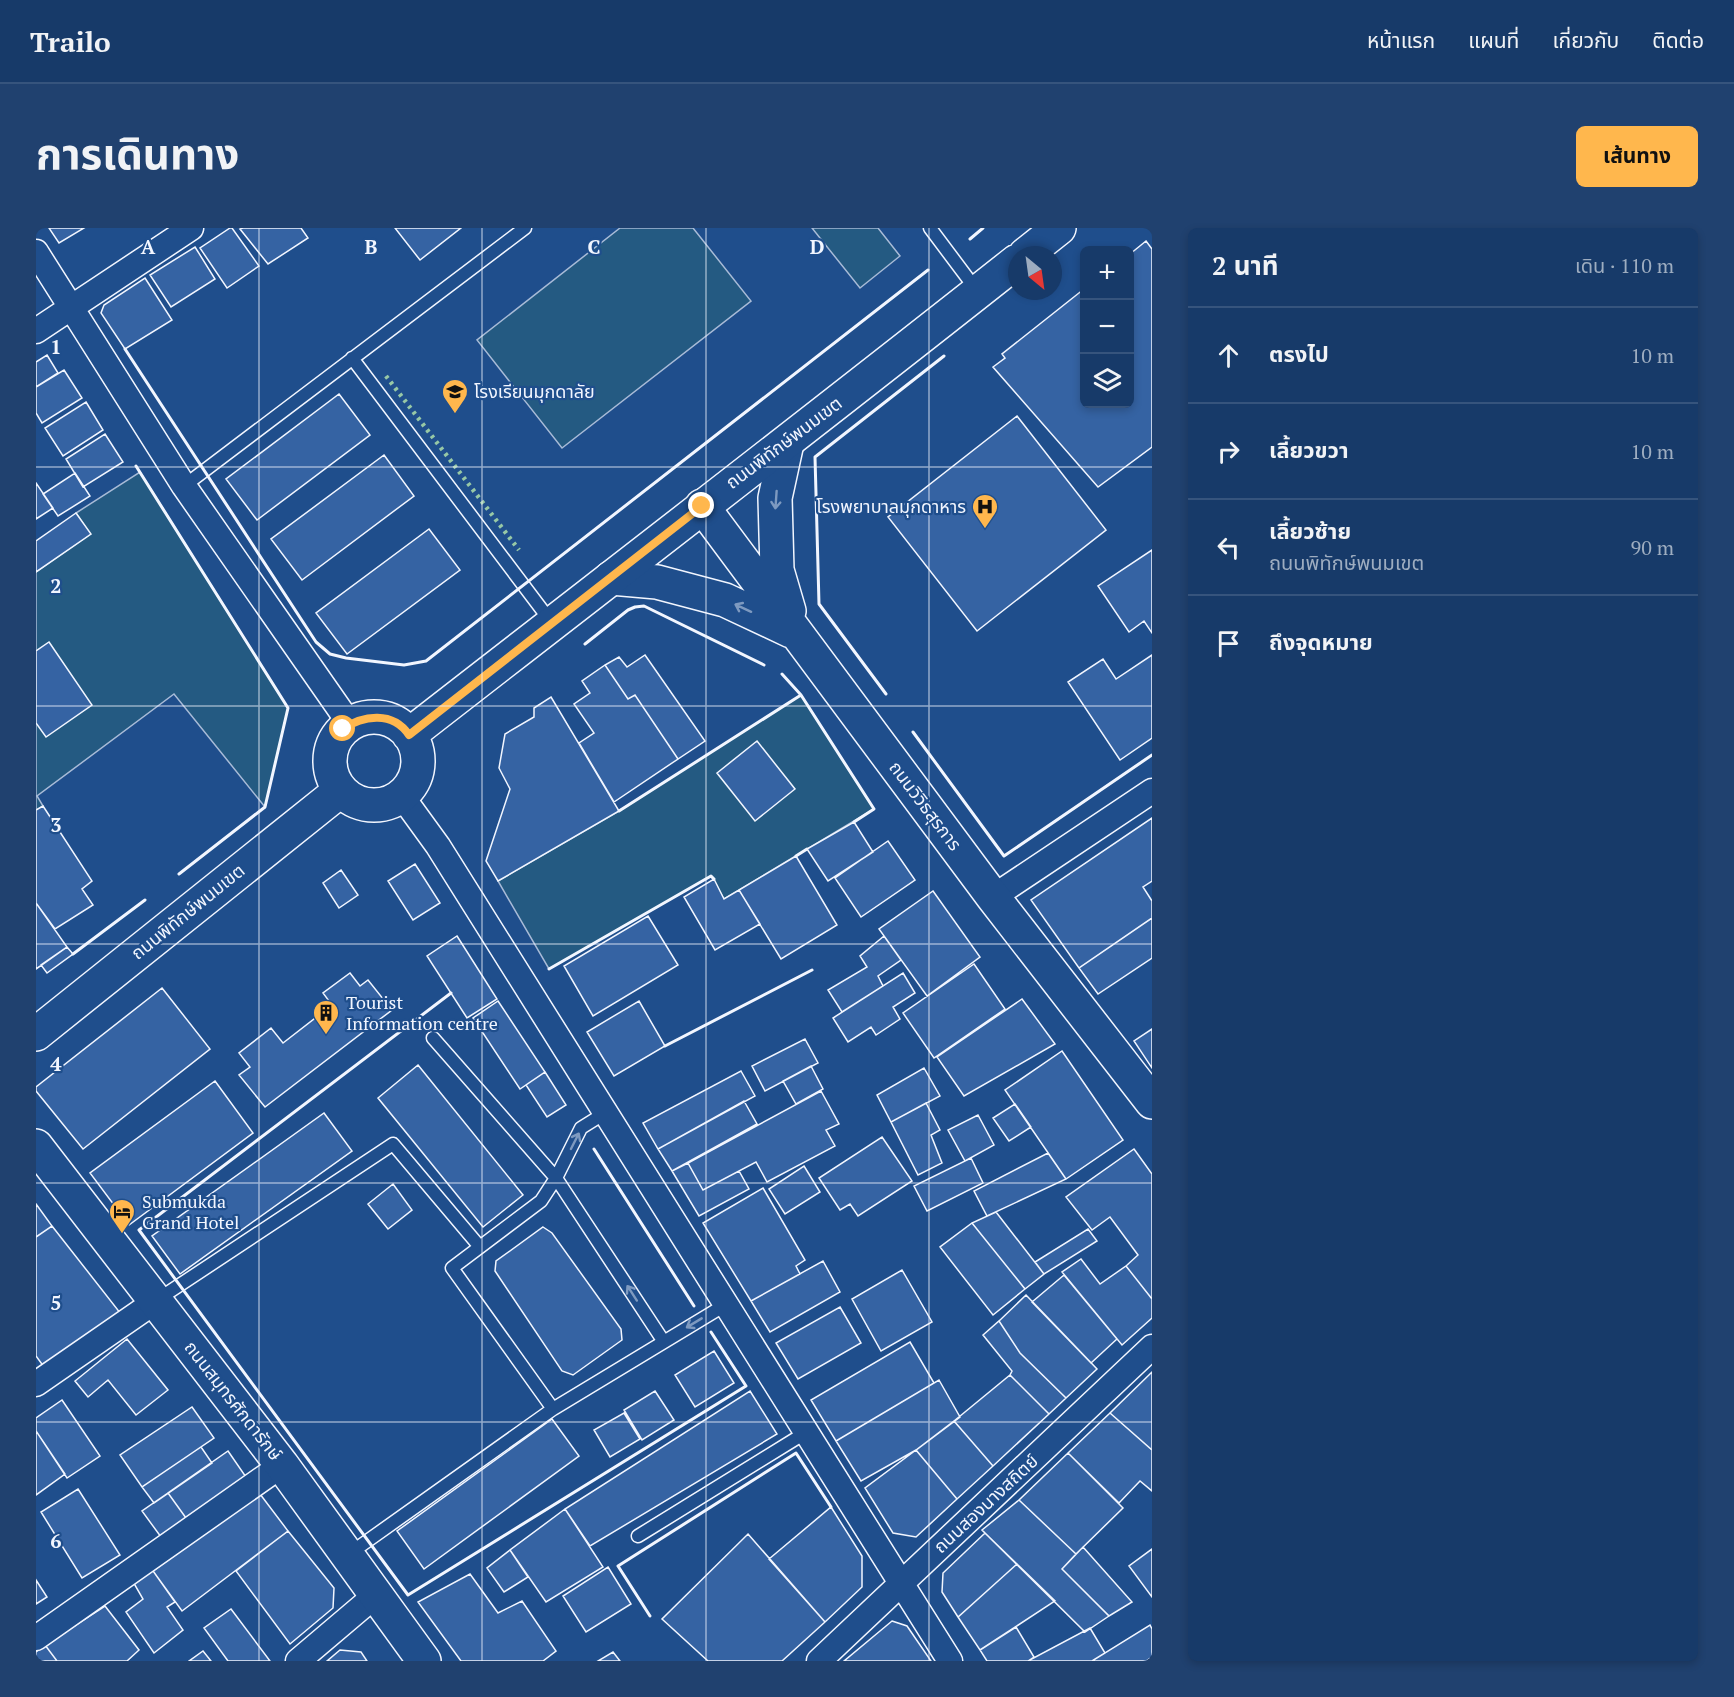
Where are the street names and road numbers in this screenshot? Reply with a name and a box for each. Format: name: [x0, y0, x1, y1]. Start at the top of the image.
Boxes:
street label: ถนนพิทักษ์พนมเขต: [720, 391, 846, 494]
street label: ถนนวิวิธสุรการ: [884, 756, 968, 855]
street label: ถนนพิทักษ์พนมเขต: [126, 858, 249, 965]
street label: ถนนสมุทรศักดารักษ์: [180, 1336, 288, 1465]
street label: ถนนสองนางสถิตย์: [928, 1449, 1043, 1558]

